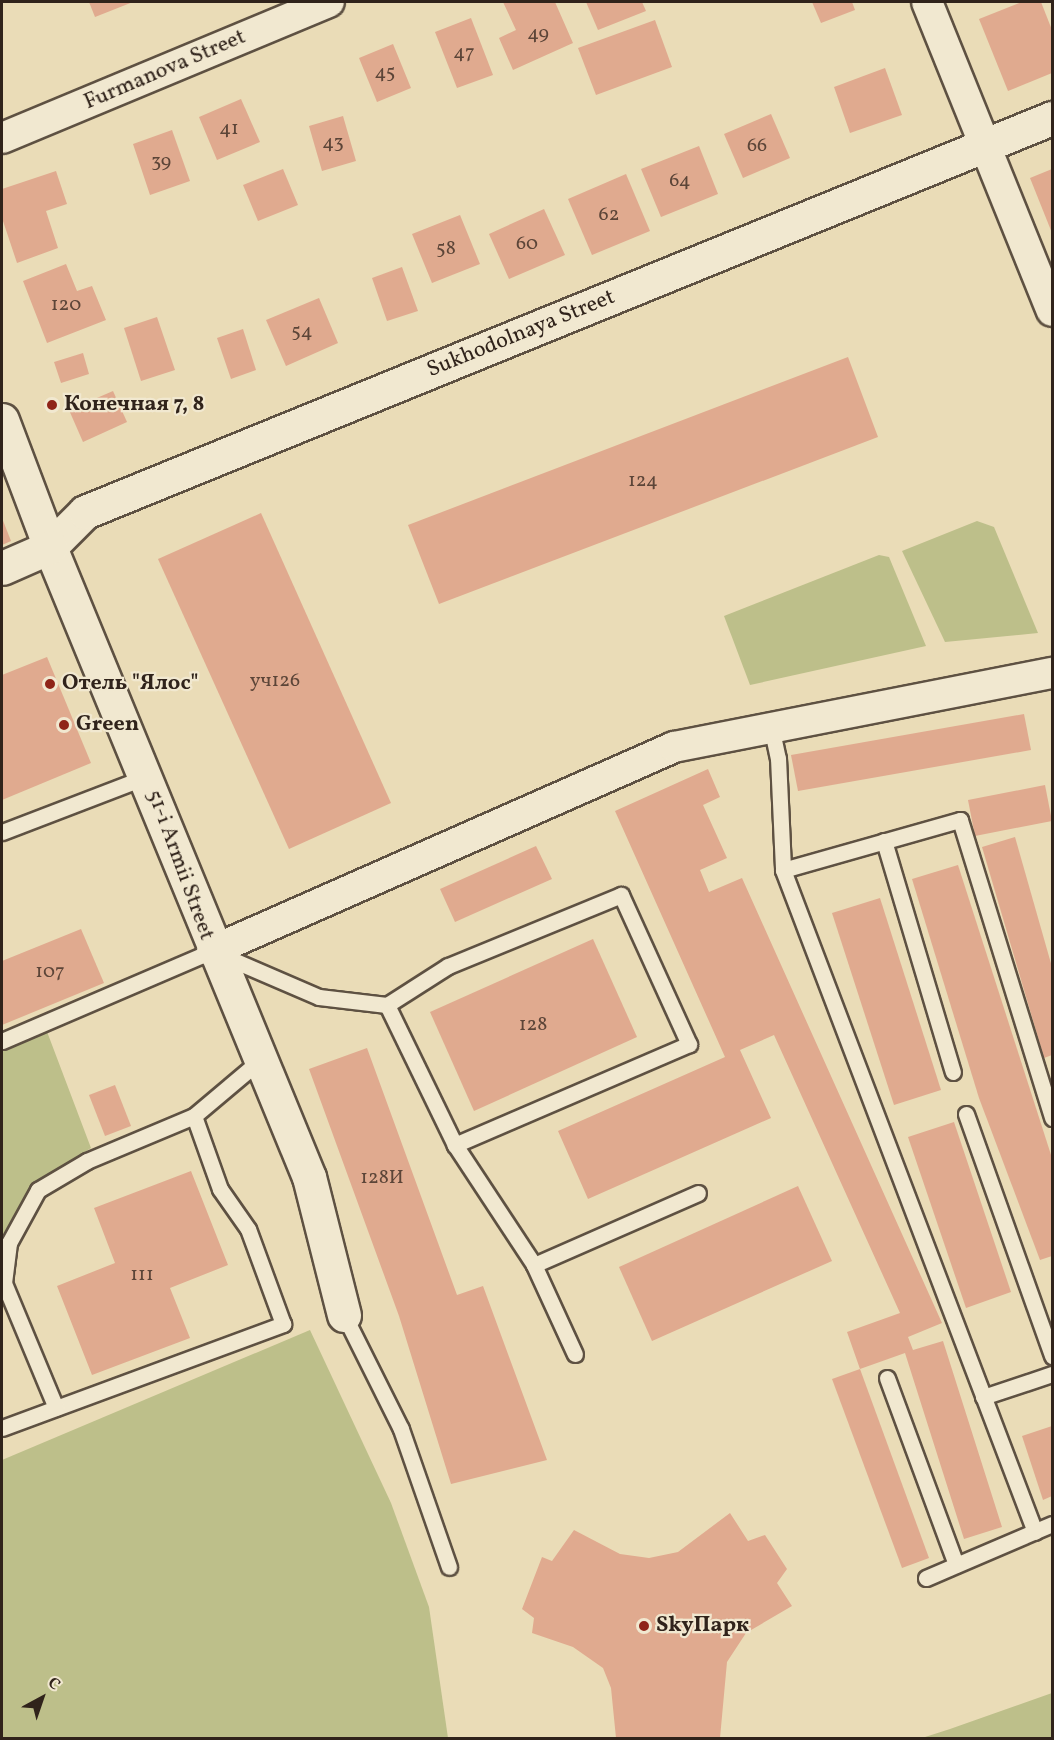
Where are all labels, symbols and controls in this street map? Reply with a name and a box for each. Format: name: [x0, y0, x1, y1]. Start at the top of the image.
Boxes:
house number: 49: [527, 22, 549, 46]
street label: Furmanova Street: [80, 24, 250, 116]
house number: 47: [453, 41, 475, 65]
house number: 45: [375, 61, 395, 85]
house number: 41: [219, 117, 239, 141]
house number: 43: [322, 131, 344, 155]
house number: 66: [747, 134, 767, 158]
house number: 39: [151, 150, 171, 174]
house number: 64: [669, 169, 691, 193]
house number: 62: [599, 203, 619, 227]
house number: 60: [516, 232, 538, 256]
house number: 58: [436, 237, 456, 261]
street label: Sukhodolnaya Street: [423, 284, 619, 384]
house number: 120: [51, 293, 81, 317]
house number: 54: [291, 320, 313, 344]
place label: Конечная 7, 8: [64, 392, 204, 418]
marker: Конечная 7, 8: [45, 398, 59, 412]
house number: 124: [628, 469, 658, 493]
house number: уч126: [250, 669, 300, 693]
place label: Отель "Ялос": [62, 671, 199, 697]
marker: Отель "Ялос": [43, 677, 57, 691]
place label: Green: [76, 712, 139, 738]
marker: Green: [57, 718, 71, 732]
street label: 51-i Armii Street: [141, 786, 219, 944]
house number: 107: [35, 960, 65, 984]
house number: 128: [519, 1013, 547, 1037]
house number: 128И: [360, 1166, 404, 1190]
house number: 111: [130, 1263, 154, 1287]
place label: SkyПарк: [656, 1613, 749, 1639]
marker: SkyПарк: [637, 1619, 651, 1633]
north arrow: [12, 1668, 72, 1728]
text: С: [43, 1672, 65, 1696]

